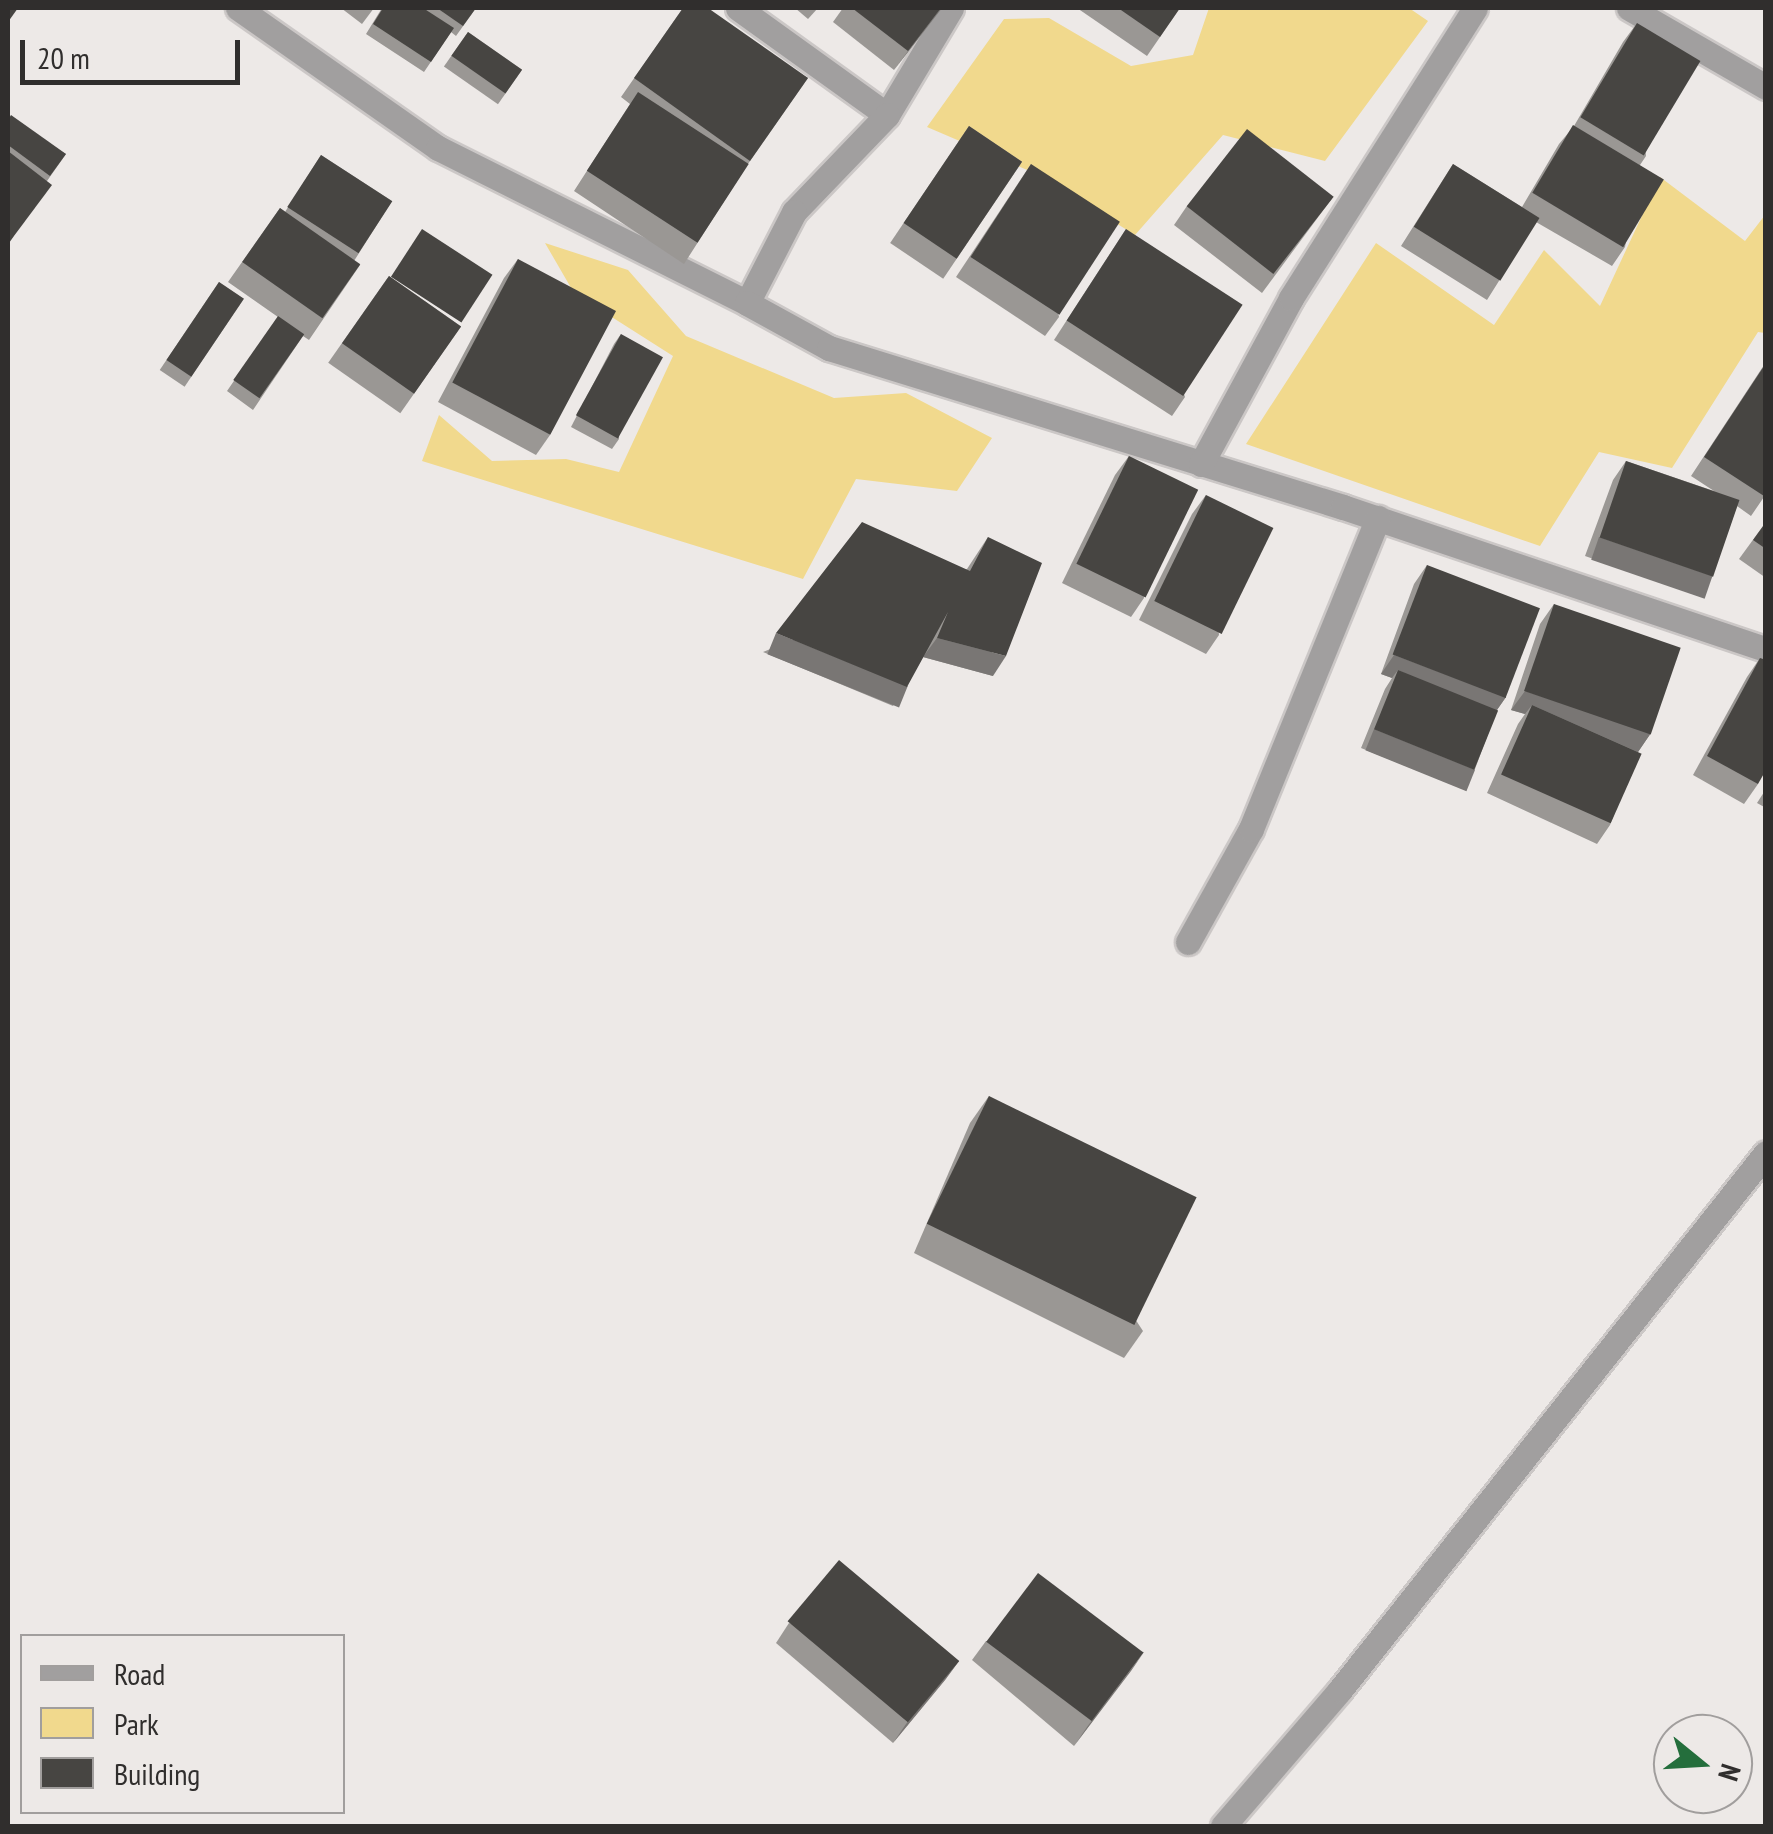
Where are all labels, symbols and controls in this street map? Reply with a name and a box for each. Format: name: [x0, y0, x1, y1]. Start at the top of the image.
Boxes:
scale bar: [25, 20, 245, 82]
text: 20 m: [37, 38, 90, 77]
legend: [20, 1634, 345, 1814]
text: Road: [114, 1654, 165, 1693]
text: Park: [114, 1704, 159, 1743]
north arrow: [1653, 1714, 1753, 1814]
text: Building: [114, 1754, 200, 1793]
text: N: [1710, 1760, 1750, 1786]

